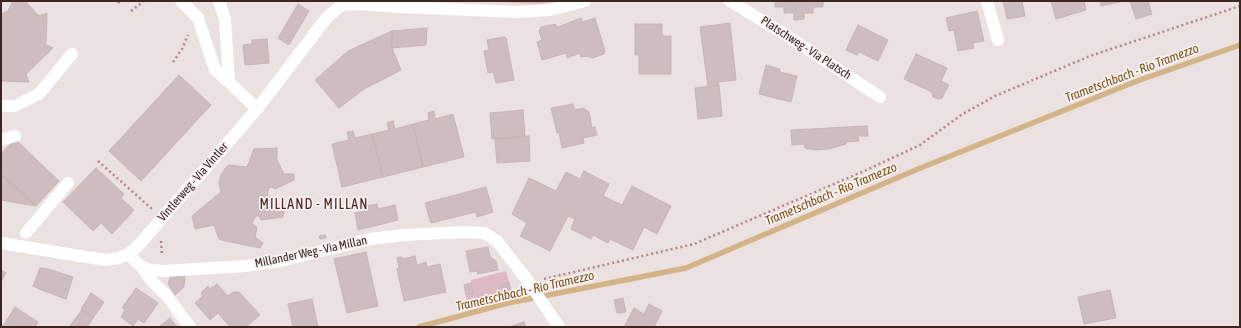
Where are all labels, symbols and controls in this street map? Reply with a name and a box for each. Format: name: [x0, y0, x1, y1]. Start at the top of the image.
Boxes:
street label: Platschweg - Via Platsch: [758, 13, 854, 83]
water label: Trametschbach - Rio Tramezzo: [1063, 40, 1201, 106]
street label: Vintlerweg - Via Vintler: [155, 140, 231, 224]
water label: Trametschbach - Rio Tramezzo: [763, 159, 899, 229]
district label: MILLAND - MILLAN: [260, 197, 368, 213]
street label: Millander Weg - Via Millan: [253, 233, 369, 271]
water label: Trametschbach - Rio Tramezzo: [454, 267, 596, 315]

